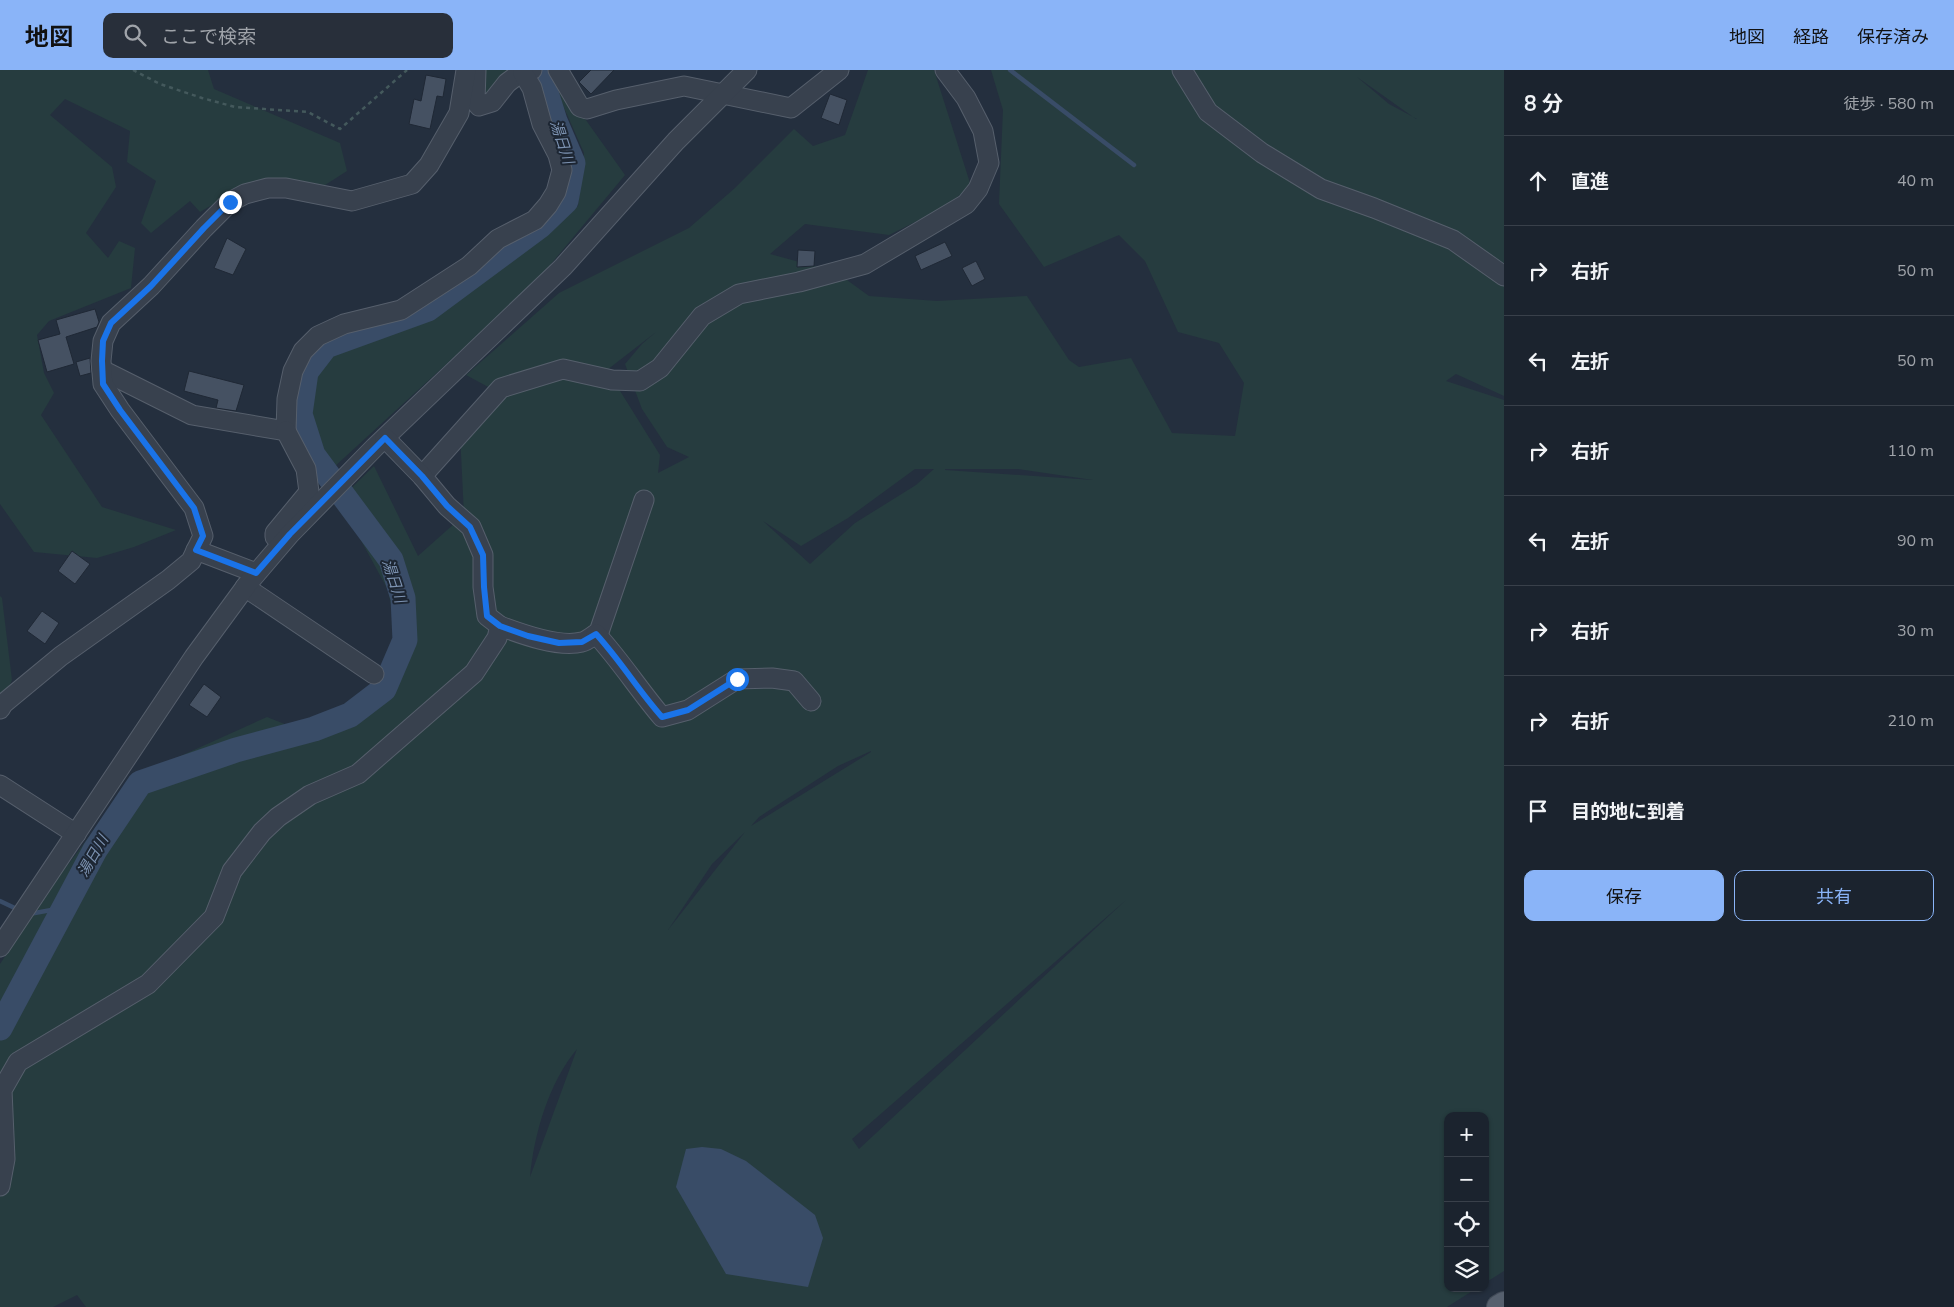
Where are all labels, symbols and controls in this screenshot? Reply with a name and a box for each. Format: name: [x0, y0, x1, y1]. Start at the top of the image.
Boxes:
search box: [103, 13, 453, 58]
text: 地図: [25, 21, 73, 53]
icon: search: [121, 21, 149, 49]
text: ここで検索: [161, 24, 256, 50]
text: 地図: [1729, 25, 1765, 49]
text: 経路: [1793, 25, 1829, 49]
text: 保存済み: [1857, 25, 1929, 49]
text: 8 分: [1524, 90, 1563, 118]
text: 徒歩 · 580 m: [1844, 93, 1934, 115]
water label: 湯日川: [546, 118, 579, 168]
icon: ahead: [1524, 167, 1552, 195]
text: 直進: [1571, 169, 1609, 195]
text: 40 m: [1897, 170, 1934, 192]
route end: [219, 191, 242, 214]
icon: right: [1524, 257, 1552, 285]
text: 右折: [1571, 259, 1609, 285]
text: 50 m: [1897, 260, 1934, 282]
icon: left: [1524, 347, 1552, 375]
text: 左折: [1571, 349, 1609, 375]
text: 50 m: [1897, 350, 1934, 372]
icon: right: [1524, 437, 1552, 465]
text: 右折: [1571, 439, 1609, 465]
text: 110 m: [1887, 440, 1934, 462]
icon: left: [1524, 527, 1552, 555]
text: 左折: [1571, 529, 1609, 555]
text: 90 m: [1897, 530, 1934, 552]
water label: 湯日川: [378, 557, 411, 607]
icon: right: [1524, 617, 1552, 645]
text: 右折: [1571, 619, 1609, 645]
text: 30 m: [1897, 620, 1934, 642]
route start: [726, 668, 749, 691]
icon: right: [1524, 707, 1552, 735]
text: 右折: [1571, 709, 1609, 735]
text: 210 m: [1887, 710, 1934, 732]
icon: arrive: [1524, 797, 1552, 825]
text: 目的地に到着: [1571, 799, 1685, 825]
water label: 湯日川: [73, 830, 114, 880]
button: 保存: [1524, 870, 1724, 921]
button: 共有: [1734, 870, 1934, 921]
map controls: [1444, 1112, 1489, 1292]
button: +: [1444, 1112, 1489, 1157]
button: −: [1444, 1157, 1489, 1202]
button: locate: [1444, 1202, 1489, 1247]
button: layers: [1444, 1247, 1489, 1292]

